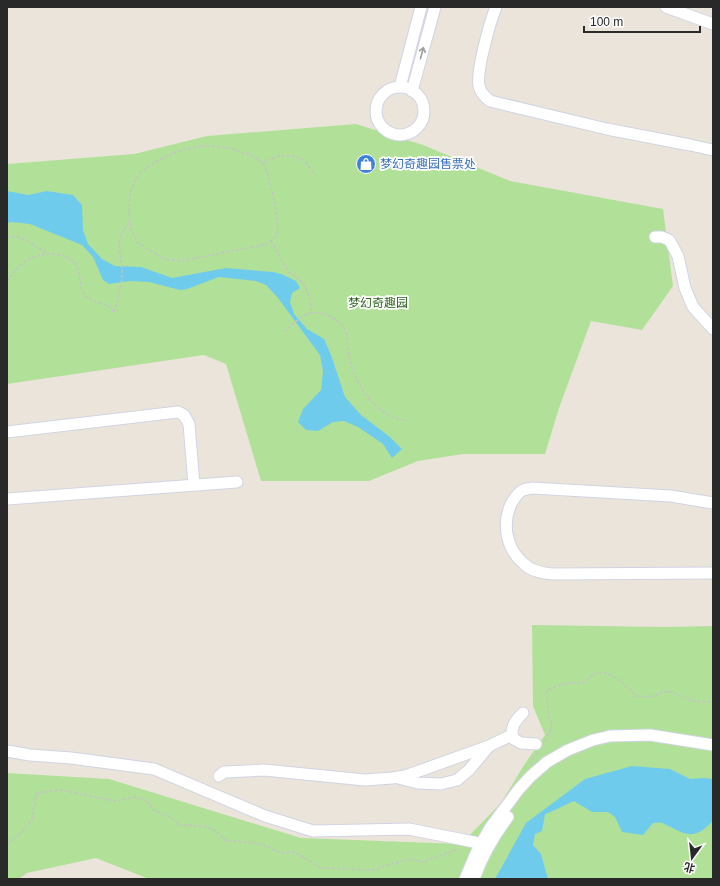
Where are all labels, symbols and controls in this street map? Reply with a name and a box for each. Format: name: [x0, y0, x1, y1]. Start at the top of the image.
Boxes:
scale bar: [584, 8, 700, 34]
text: 100 m: [590, 15, 623, 29]
one-way arrow: [419, 47, 426, 60]
shop icon: 梦幻奇趣园售票处: [355, 153, 377, 175]
place label: 梦幻奇趣园售票处: [380, 157, 476, 171]
park label: 梦幻奇趣园: [348, 296, 408, 310]
north arrow: [672, 838, 712, 878]
text: 北: [683, 860, 696, 875]

